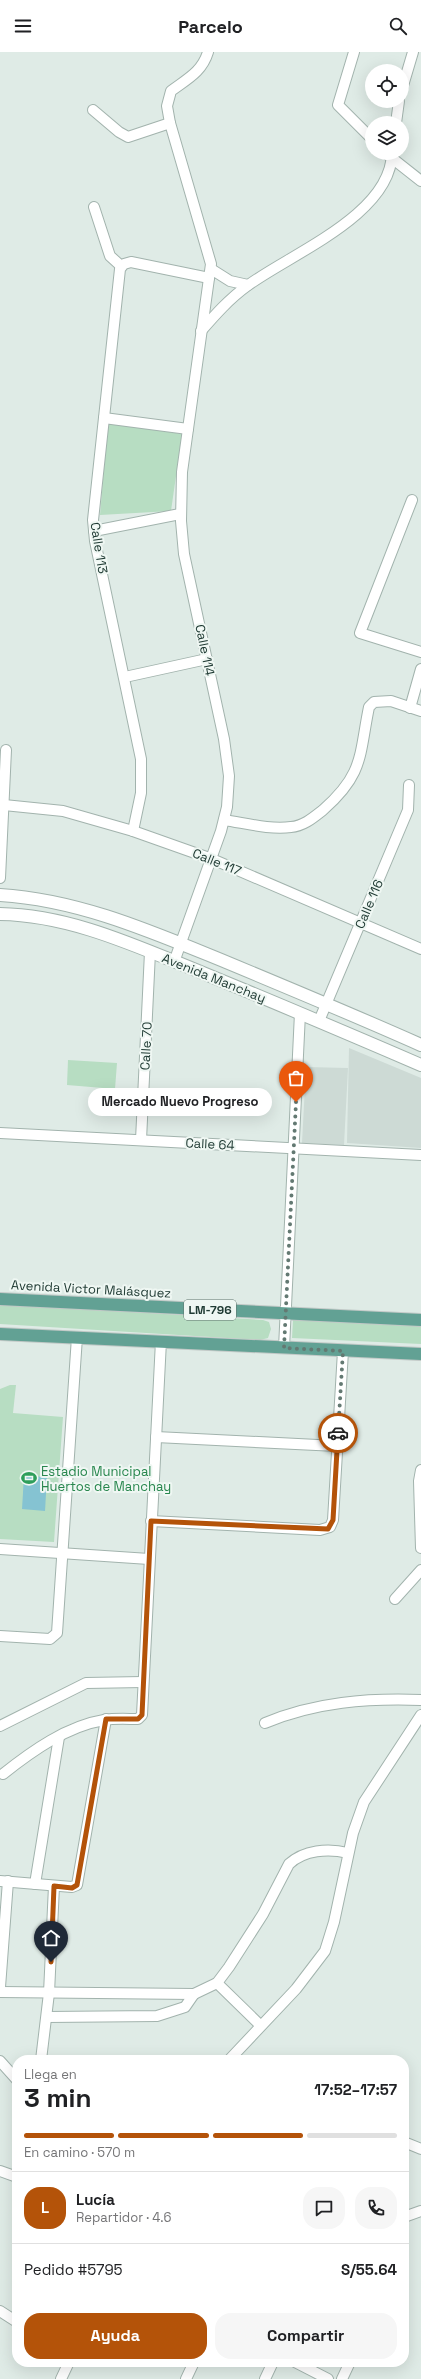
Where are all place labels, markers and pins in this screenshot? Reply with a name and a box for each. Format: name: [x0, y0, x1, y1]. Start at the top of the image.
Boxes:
pin: [279, 1061, 313, 1102]
callout: Mercado Nuevo Progreso: [88, 1088, 272, 1116]
place label: Estadio Municipal Huertos de Manchay: [41, 1463, 171, 1495]
sports icon: Estadio Municipal Huertos de Manchay: [20, 1469, 38, 1487]
pin: [34, 1921, 68, 1962]

